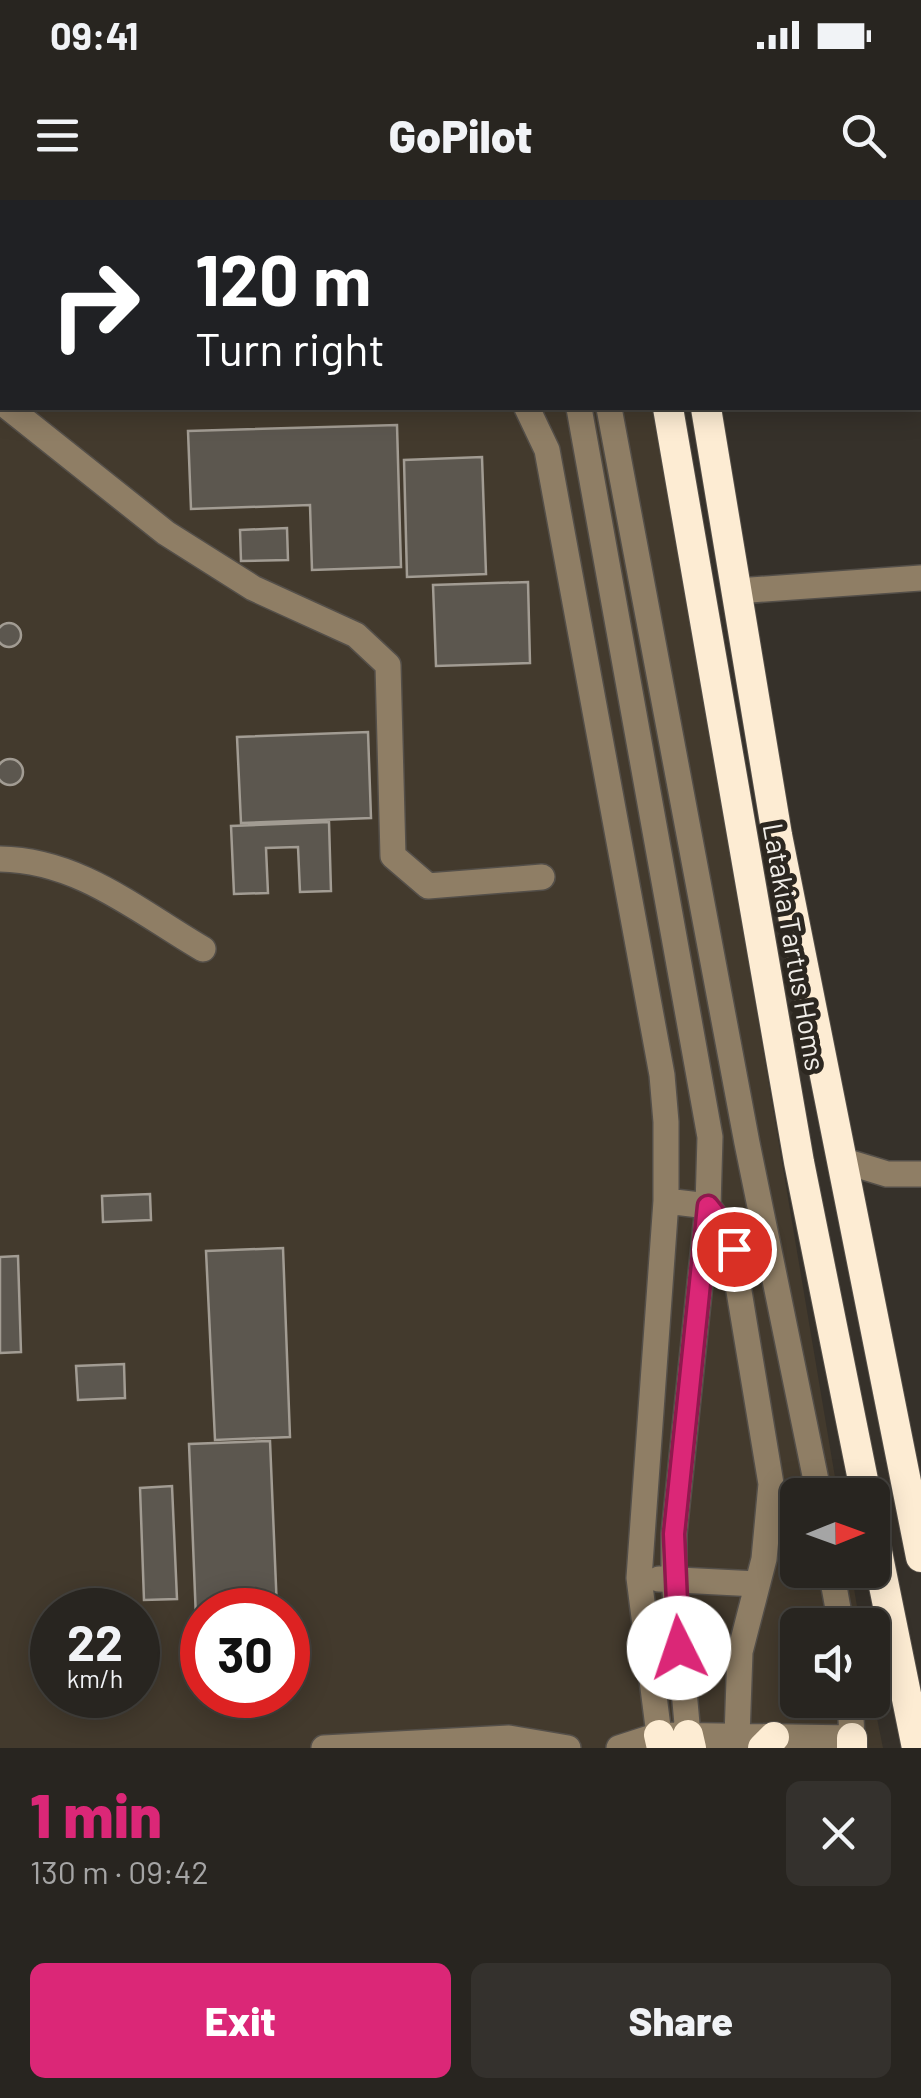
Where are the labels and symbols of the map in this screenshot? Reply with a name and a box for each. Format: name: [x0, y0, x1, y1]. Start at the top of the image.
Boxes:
street label: Latakia Tartus Homs: [756, 821, 833, 1073]
pin: [692, 1207, 777, 1292]
north arrow: [780, 1478, 890, 1588]
speed limit sign: 30: [180, 1588, 310, 1718]
position arrow: [627, 1596, 731, 1700]

